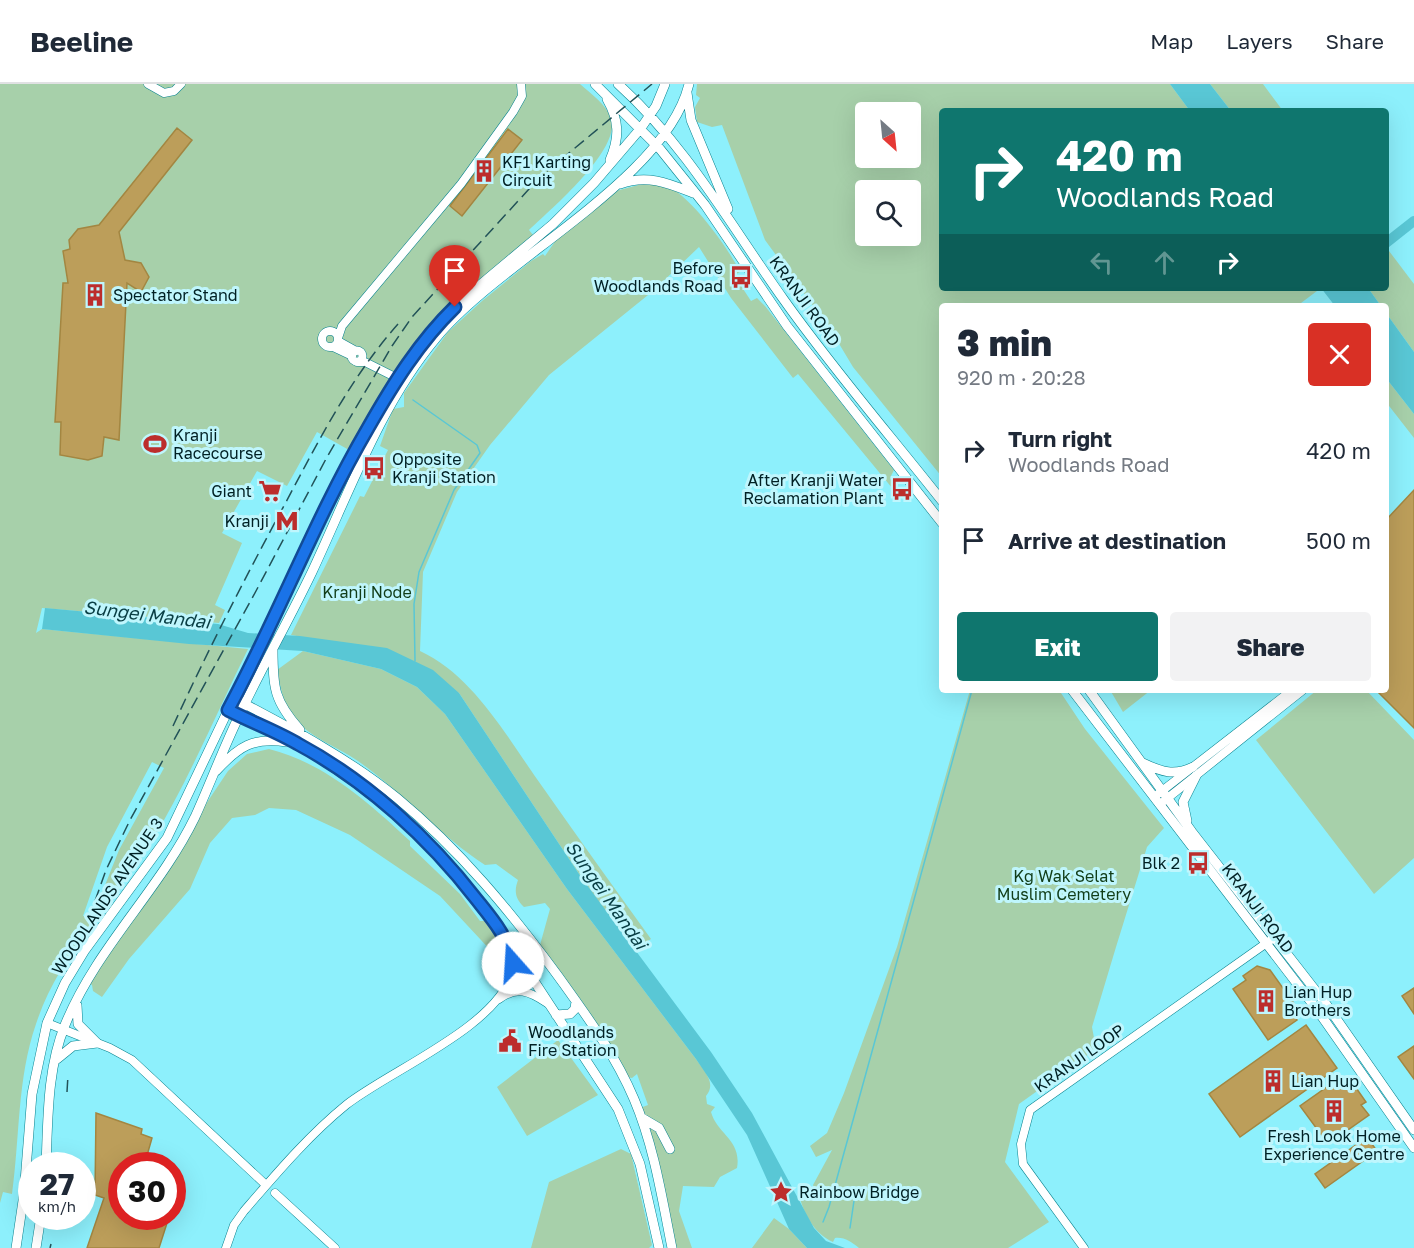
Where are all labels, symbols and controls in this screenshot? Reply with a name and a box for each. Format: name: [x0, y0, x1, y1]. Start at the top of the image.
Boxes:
text: Beeline: [30, 25, 133, 58]
text: Map: [1150, 28, 1193, 54]
text: Layers: [1226, 28, 1293, 54]
text: Share: [1326, 28, 1384, 54]
north arrow: [855, 102, 921, 168]
map controls: [855, 102, 921, 246]
text: 420 m: [1056, 130, 1182, 180]
icon: right: [957, 132, 1035, 210]
place label: KF1 Karting Circuit: [502, 152, 591, 190]
building icon: KF1 Karting Circuit: [471, 158, 497, 184]
button: search: [855, 180, 921, 246]
text: Woodlands Road: [1056, 181, 1274, 213]
pin: [429, 245, 480, 307]
icon: left: [1085, 246, 1118, 279]
icon: ahead: [1148, 246, 1181, 279]
icon: right: [1211, 246, 1244, 279]
street label: KRANJI ROAD: [765, 252, 845, 350]
icon: arrive: [438, 254, 471, 287]
place label: Before Woodlands Road: [594, 258, 723, 296]
bus stop icon: Before Woodlands Road: [728, 264, 754, 290]
building icon: Spectator Stand: [82, 282, 108, 308]
place label: Spectator Stand: [113, 285, 238, 305]
text: 3 min: [957, 321, 1052, 364]
button: close: [1308, 323, 1371, 386]
text: 920 m · 20:28: [957, 365, 1086, 389]
place label: Kranji Racecourse: [173, 425, 263, 463]
text: Turn right: [1008, 425, 1112, 452]
sports icon: Kranji Racecourse: [142, 431, 168, 457]
icon: right: [957, 434, 990, 467]
text: 420 m: [1306, 437, 1371, 464]
place label: Opposite Kranji Station: [392, 449, 496, 487]
text: Woodlands Road: [1008, 452, 1170, 476]
bus stop icon: Opposite Kranji Station: [361, 455, 387, 481]
place label: After Kranji Water Reclamation Plant: [743, 470, 884, 508]
bus stop icon: After Kranji Water Reclamation Plant: [889, 476, 915, 502]
supermarket icon: Giant: [257, 478, 283, 504]
place label: Giant: [211, 481, 252, 501]
metro station icon: Kranji: [274, 508, 300, 534]
place label: Kranji: [224, 511, 269, 531]
icon: arrive: [957, 524, 990, 557]
text: Arrive at destination: [1008, 527, 1226, 554]
text: 500 m: [1306, 527, 1371, 554]
park label: Kranji Node: [322, 582, 412, 602]
water label: Sungei Mandai: [83, 595, 214, 633]
button: Exit: [957, 612, 1158, 681]
button: Share: [1170, 612, 1371, 681]
street label: WOODLANDS AVENUE 3: [47, 814, 167, 978]
water label: Sungei Mandai: [562, 837, 654, 955]
bus stop icon: Blk 2: [1185, 850, 1211, 876]
place label: Blk 2: [1142, 853, 1180, 873]
street label: KRANJI ROAD: [1218, 859, 1298, 957]
park label: Kg Wak Selat Muslim Cemetery: [997, 866, 1131, 904]
position arrow: [481, 931, 545, 995]
place label: Lian Hup Brothers: [1284, 982, 1352, 1020]
building icon: Lian Hup Brothers: [1253, 988, 1279, 1014]
street label: KRANJI LOOP: [1030, 1020, 1128, 1096]
place label: Woodlands Fire Station: [528, 1022, 617, 1060]
public building icon: Woodlands Fire Station: [497, 1028, 523, 1054]
building icon: Lian Hup: [1260, 1068, 1286, 1094]
place label: Lian Hup: [1291, 1071, 1359, 1091]
building icon: Fresh Look Home Experience Centre: [1321, 1098, 1347, 1124]
place label: Fresh Look Home Experience Centre: [1264, 1126, 1404, 1164]
speed limit sign: 30: [108, 1152, 186, 1230]
text: 27: [40, 1166, 74, 1202]
place icon: Rainbow Bridge: [768, 1179, 794, 1205]
place label: Rainbow Bridge: [799, 1182, 919, 1202]
text: km/h: [38, 1197, 76, 1215]

